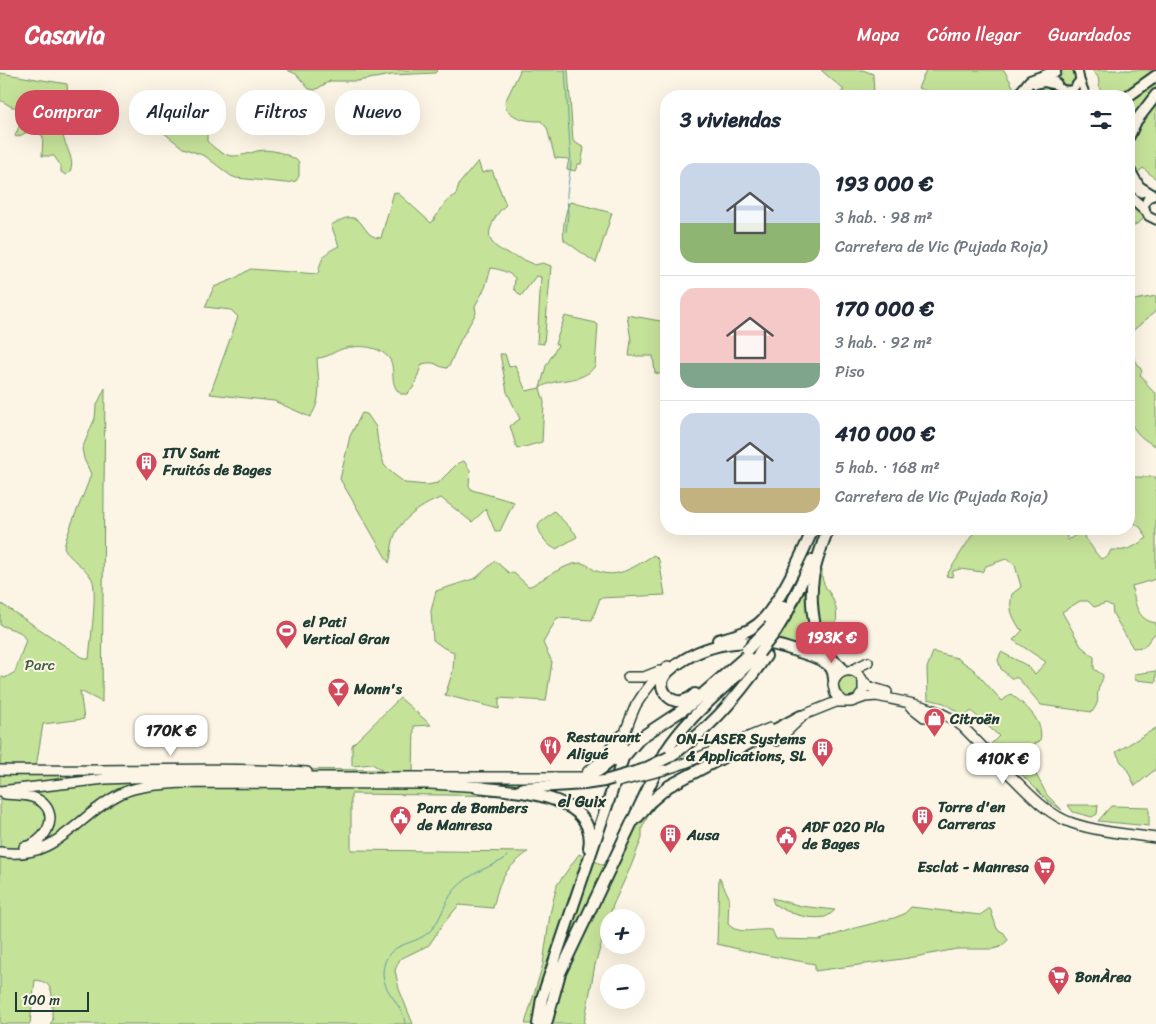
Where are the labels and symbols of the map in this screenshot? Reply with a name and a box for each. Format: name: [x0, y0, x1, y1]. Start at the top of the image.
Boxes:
place label: ITV Sant Fruitós de Bages: [162, 440, 272, 483]
building icon: ITV Sant Fruitós de Bages: [135, 450, 159, 481]
place label: el Pati Vertical Gran: [302, 609, 390, 652]
sports icon: el Pati Vertical Gran: [275, 619, 299, 650]
pin: 193K €: [791, 622, 873, 664]
park label: Parc: [25, 652, 55, 678]
place label: Monn's: [353, 676, 403, 702]
bar icon: Monn's: [326, 677, 350, 708]
place label: Citroën: [949, 706, 1001, 732]
shop icon: Citroën: [922, 707, 946, 738]
pin: 170K €: [130, 714, 212, 757]
place label: Restaurant Aligué: [566, 724, 642, 767]
place label: ON-LASER Systems & Applications, SL: [676, 726, 807, 769]
restaurant icon: Restaurant Aligué: [539, 734, 563, 765]
building icon: ON-LASER Systems & Applications, SL: [810, 736, 834, 767]
pin: 410K €: [962, 742, 1044, 785]
district label: el Guix: [557, 787, 607, 816]
place label: Torre d'en Carreras: [937, 794, 1006, 837]
place label: Parc de Bombers de Manresa: [417, 795, 529, 838]
building icon: Torre d'en Carreras: [910, 804, 934, 835]
public building icon: Parc de Bombers de Manresa: [389, 805, 413, 836]
place label: ADF 020 Pla de Bages: [801, 814, 885, 857]
place label: Ausa: [686, 822, 720, 848]
building icon: Ausa: [659, 823, 683, 854]
public building icon: ADF 020 Pla de Bages: [774, 824, 798, 855]
place label: Esclat - Manresa: [918, 854, 1029, 880]
supermarket icon: Esclat - Manresa: [1033, 855, 1057, 886]
place label: BonÀrea: [1075, 964, 1132, 990]
supermarket icon: BonÀrea: [1047, 965, 1071, 996]
scale bar: [15, 989, 89, 1012]

